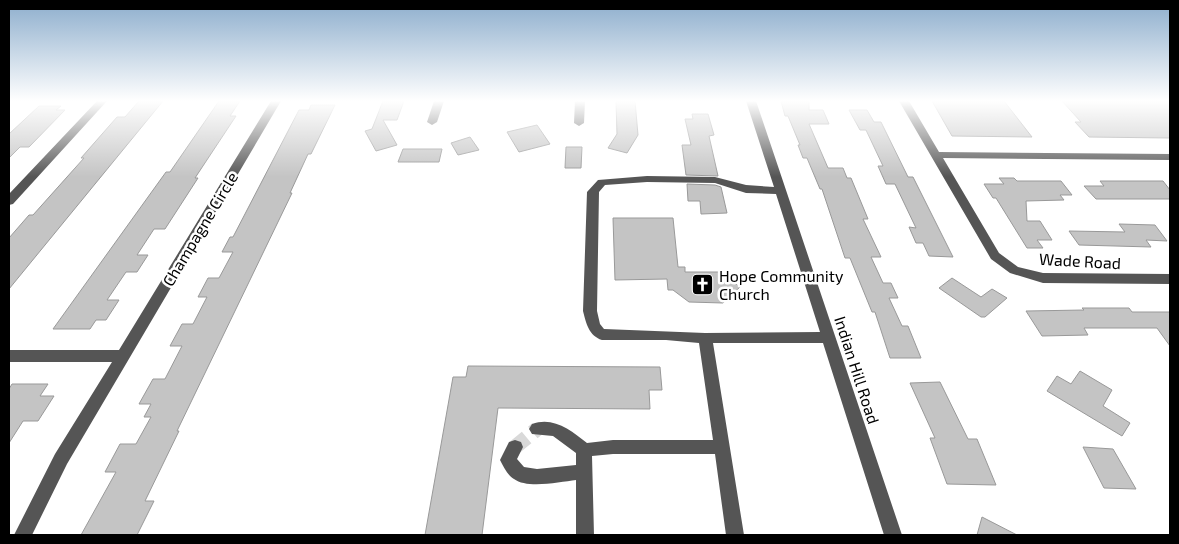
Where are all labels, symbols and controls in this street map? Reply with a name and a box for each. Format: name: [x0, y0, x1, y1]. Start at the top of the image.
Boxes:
street label: Champagne Circle: [158, 168, 241, 289]
street label: Wade Road: [1039, 249, 1121, 272]
place label: Hope Community Church: [719, 266, 844, 303]
church icon: Hope Community Church: [691, 273, 715, 297]
street label: Indian Hill Road: [831, 313, 884, 426]

